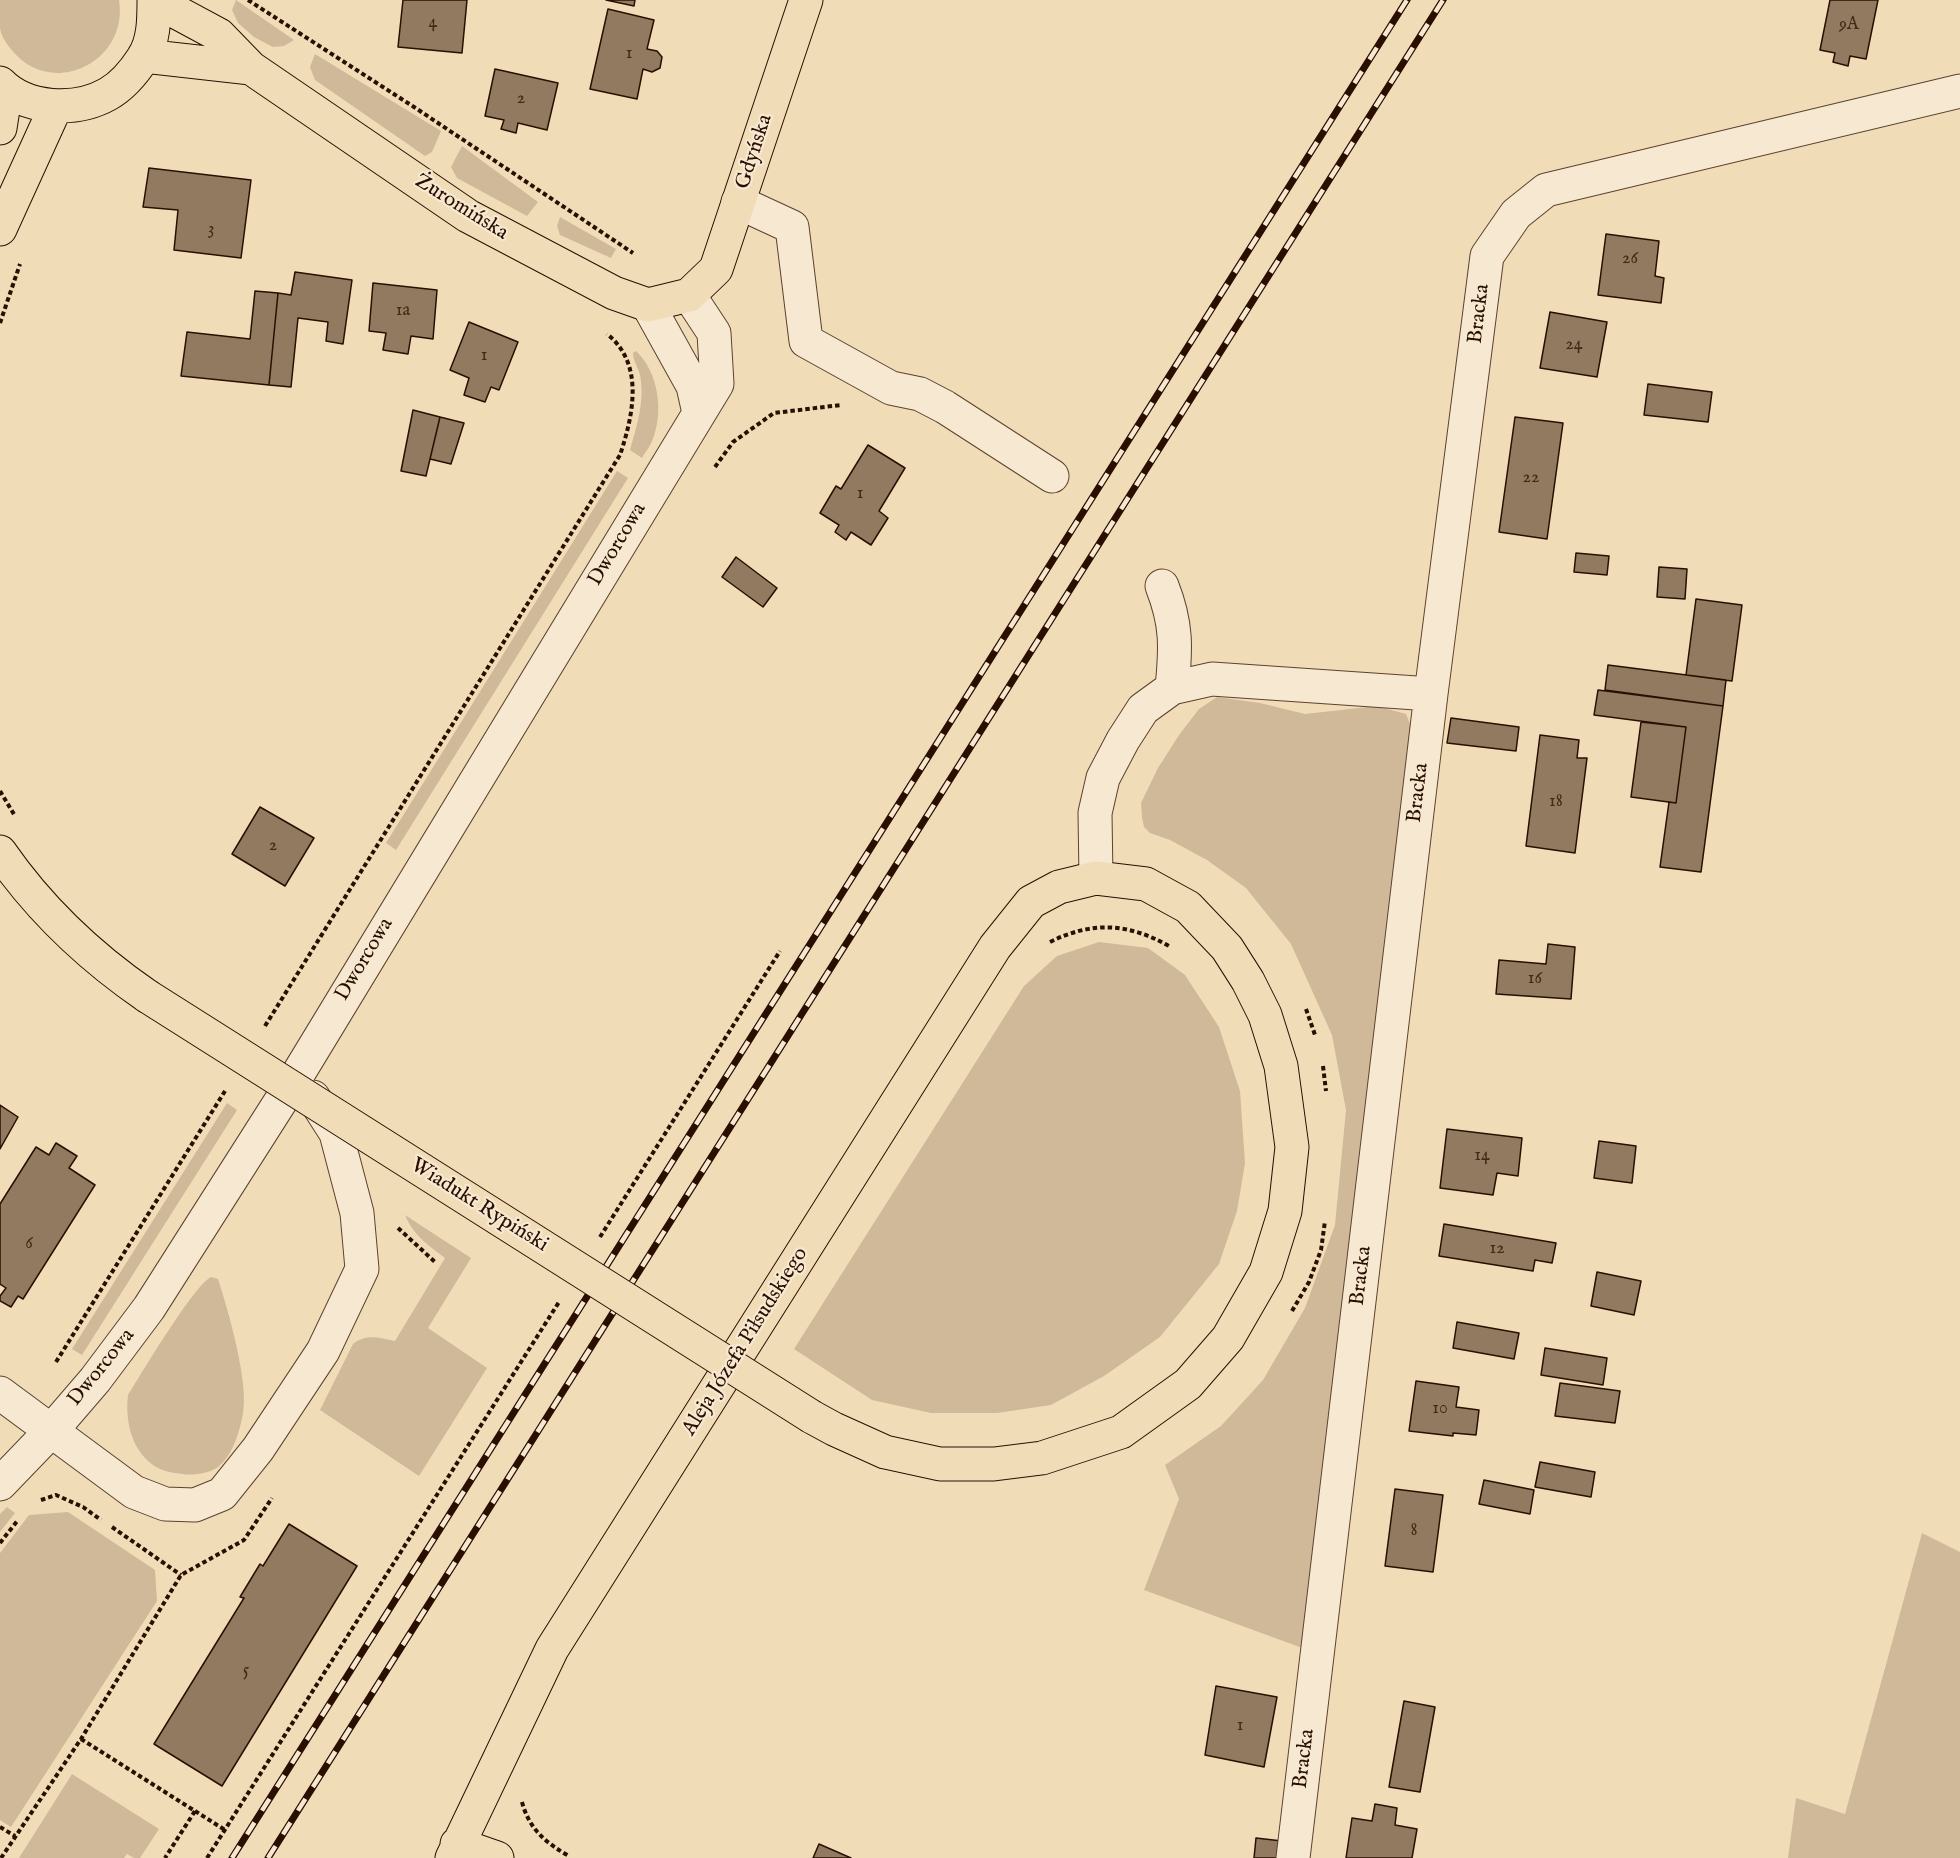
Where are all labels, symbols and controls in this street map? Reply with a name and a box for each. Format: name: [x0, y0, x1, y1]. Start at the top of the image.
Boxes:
house number: 4: [429, 12, 437, 34]
house number: 9A: [1839, 14, 1859, 36]
house number: 1: [626, 43, 632, 65]
house number: 2: [517, 88, 525, 110]
street label: Gdyńska: [731, 111, 779, 193]
street label: Żuromińska: [410, 169, 512, 247]
house number: 3: [208, 219, 214, 241]
house number: 26: [1622, 248, 1638, 270]
street label: Bracka: [1464, 283, 1496, 345]
house number: 1a: [396, 300, 410, 322]
house number: 24: [1565, 334, 1583, 356]
house number: 1: [481, 345, 487, 367]
house number: 22: [1523, 467, 1539, 489]
house number: 1: [857, 483, 863, 505]
street label: Dworcowa: [583, 499, 653, 591]
street label: Bracka: [1403, 762, 1435, 824]
house number: 18: [1549, 791, 1563, 813]
house number: 2: [269, 835, 277, 857]
street label: Dworcowa: [330, 914, 400, 1006]
house number: 16: [1528, 968, 1542, 990]
house number: 14: [1474, 1145, 1490, 1167]
street label: Wiadukt Rypiński: [405, 1154, 553, 1258]
house number: 6: [25, 1233, 33, 1255]
house number: 12: [1489, 1238, 1505, 1260]
street label: Aleja Józefa Piłsudskiego: [678, 1243, 814, 1441]
street label: Bracka: [1346, 1245, 1378, 1307]
street label: Dworcowa: [63, 1324, 141, 1412]
house number: 10: [1432, 1398, 1448, 1420]
house number: 8: [1410, 1520, 1418, 1542]
house number: 5: [243, 1660, 249, 1682]
house number: 1: [1237, 1715, 1243, 1737]
street label: Bracka: [1289, 1728, 1321, 1790]

